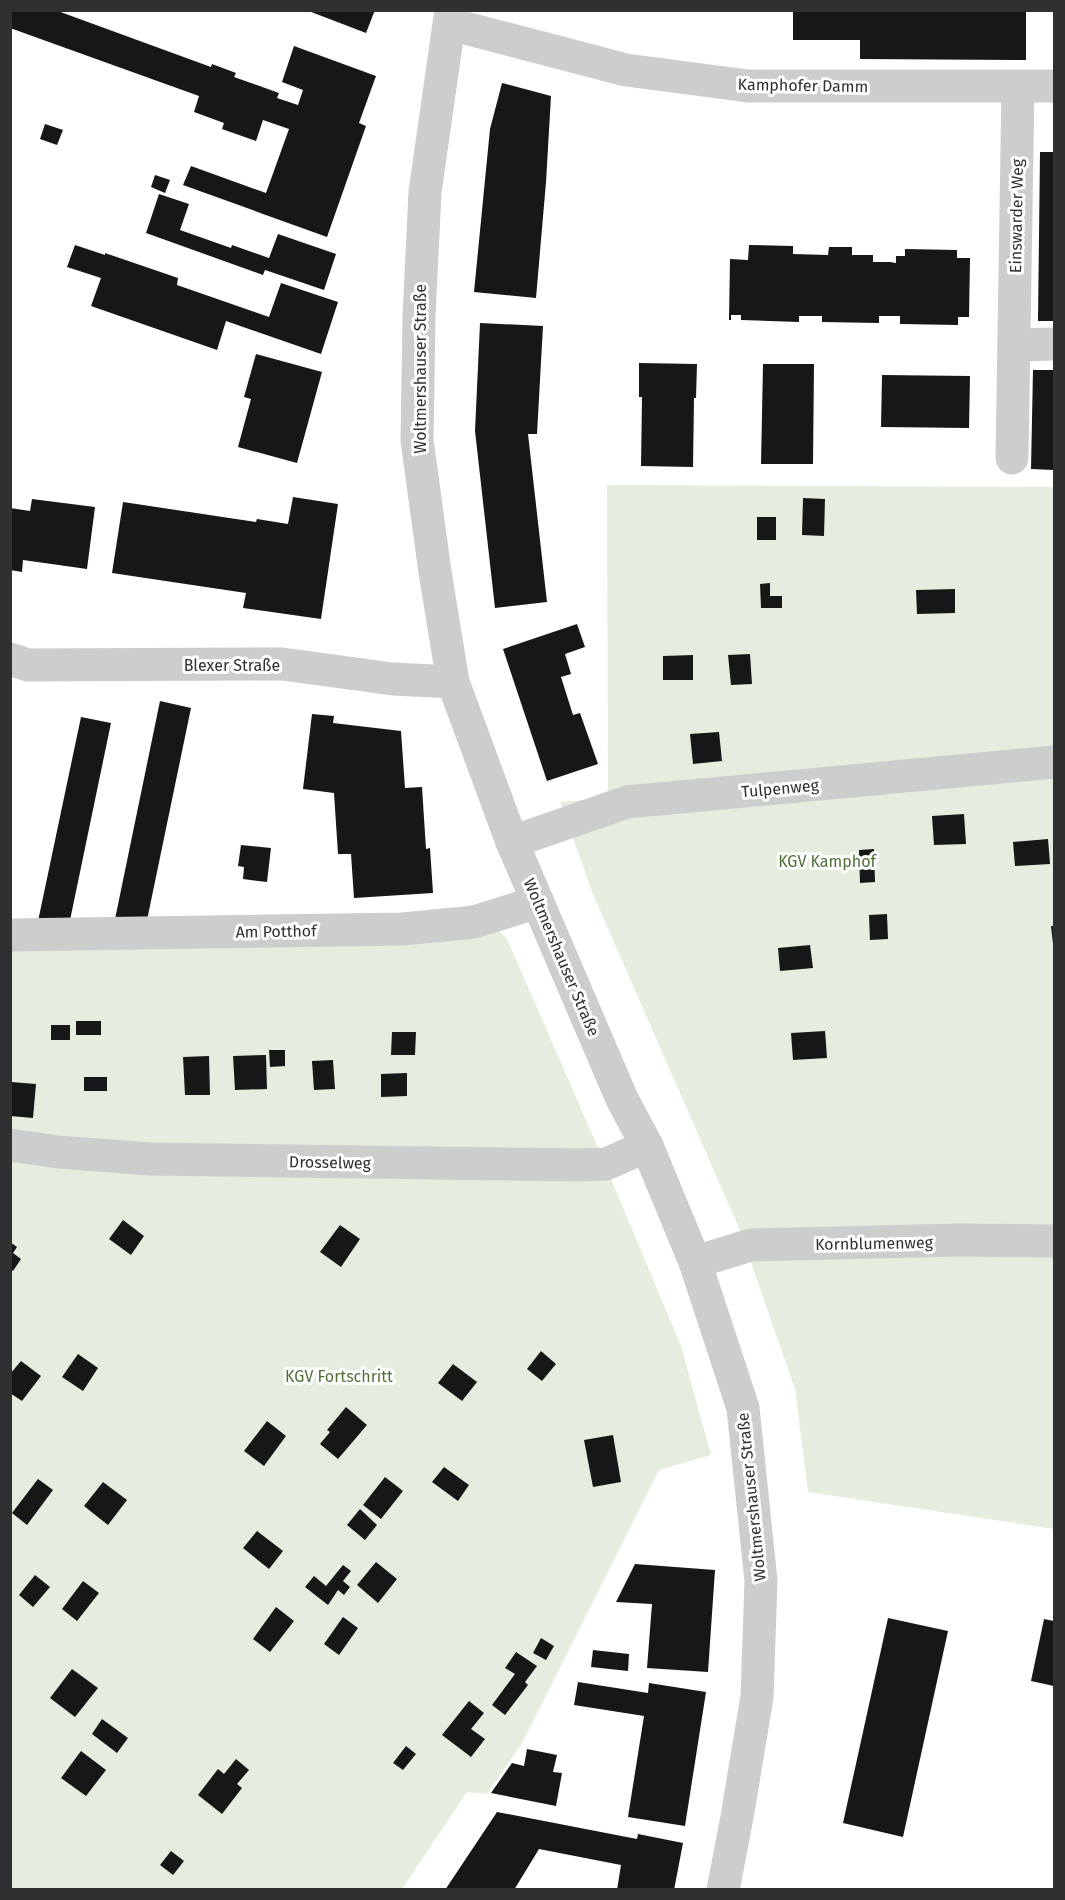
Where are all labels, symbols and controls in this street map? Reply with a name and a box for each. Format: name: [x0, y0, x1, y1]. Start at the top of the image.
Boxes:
street label: Kamphofer Damm: [738, 75, 868, 96]
street label: Einswarder Weg: [1006, 158, 1027, 273]
street label: Woltmershauser Straße: [411, 284, 430, 454]
street label: Blexer Straße: [184, 656, 280, 675]
street label: Tulpenweg: [740, 776, 820, 801]
park label: KGV Kamphof: [778, 852, 878, 871]
street label: Woltmershauser Straße: [520, 875, 603, 1039]
street label: Am Potthof: [235, 921, 318, 942]
street label: Drosselweg: [289, 1152, 372, 1173]
street label: Kornblumenweg: [815, 1233, 934, 1254]
park label: KGV Fortschritt: [285, 1367, 393, 1386]
street label: Woltmershauser Straße: [733, 1412, 770, 1582]

